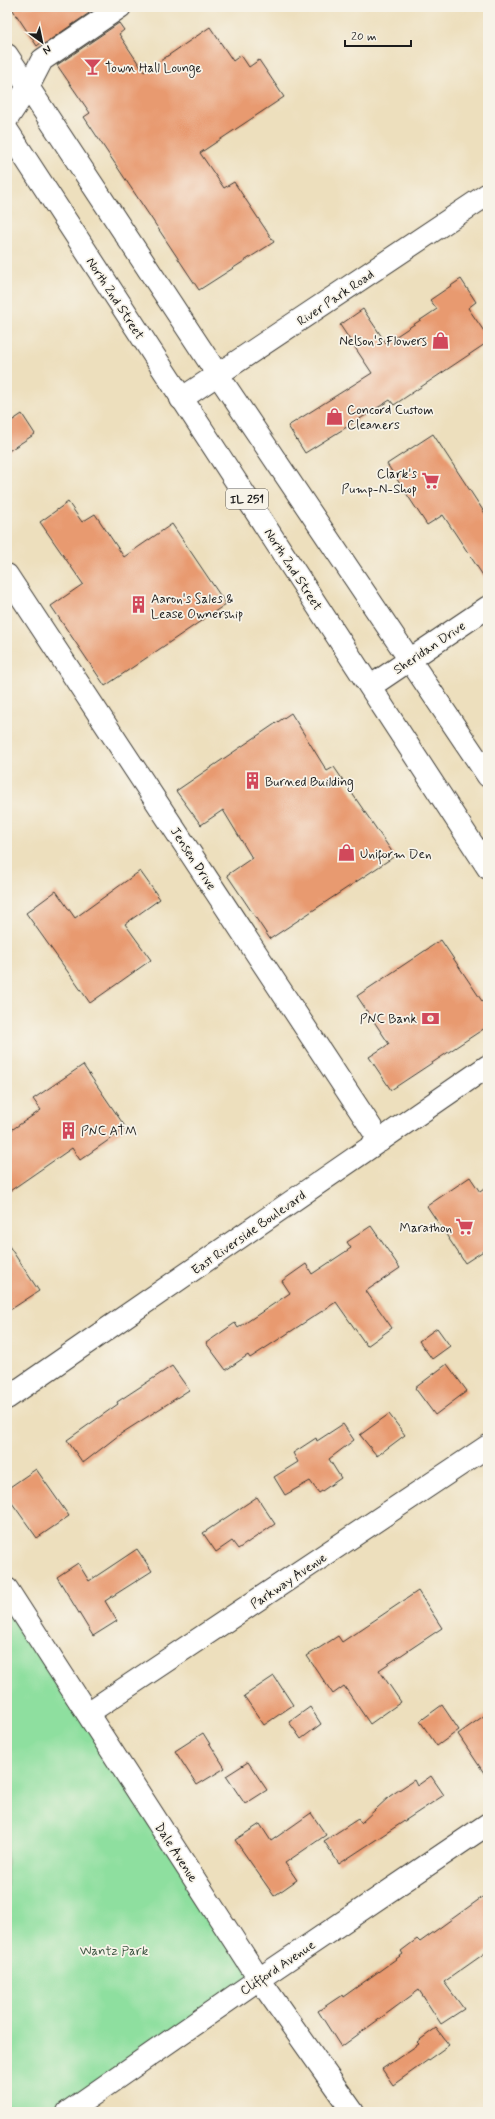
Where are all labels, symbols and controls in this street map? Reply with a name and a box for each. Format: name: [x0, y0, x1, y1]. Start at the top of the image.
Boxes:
north arrow: [22, 22, 62, 62]
scale bar: [345, 22, 411, 48]
text: 20 m: [351, 29, 377, 45]
text: N: [40, 42, 54, 57]
bar icon: Town Hall Lounge: [82, 57, 102, 77]
place label: Town Hall Lounge: [105, 60, 202, 78]
street label: North 2nd Street: [82, 255, 148, 343]
street label: River Park Road: [294, 266, 378, 330]
shop icon: Nelson's Flowers: [430, 330, 450, 350]
place label: Nelson's Flowers: [339, 333, 427, 350]
place label: Concord Custom Cleaners: [347, 402, 434, 434]
shop icon: Concord Custom Cleaners: [324, 406, 344, 426]
place label: Clark's Pump-N-Shop: [342, 466, 417, 498]
supermarket icon: Clark's Pump-N-Shop: [420, 470, 440, 490]
road number: IL 251: [226, 489, 268, 509]
street label: North 2nd Street: [260, 526, 326, 614]
place label: Aaron's Sales & Lease Ownership: [151, 591, 243, 623]
building icon: Aaron's Sales & Lease Ownership: [128, 595, 148, 615]
street label: Sheridan Drive: [390, 618, 469, 679]
building icon: Burned Building: [242, 771, 262, 791]
place label: Burned Building: [265, 774, 354, 792]
street label: Jensen Drive: [166, 824, 220, 894]
shop icon: Uniform Den: [337, 843, 357, 863]
place label: Uniform Den: [360, 846, 431, 865]
bank icon: PNC Bank: [420, 1008, 440, 1028]
place label: PNC Bank: [360, 1011, 418, 1028]
building icon: PNC ATM: [58, 1120, 78, 1140]
place label: PNC ATM: [81, 1123, 137, 1140]
street label: East Riverside Boulevard: [188, 1187, 309, 1279]
supermarket icon: Marathon: [455, 1217, 475, 1237]
place label: Marathon: [400, 1220, 452, 1237]
street label: Parkway Avenue: [247, 1549, 330, 1613]
street label: Dale Avenue: [150, 1820, 201, 1886]
street label: Clifford Avenue: [237, 1937, 320, 2001]
park label: Wantz Park: [80, 1943, 149, 1960]

